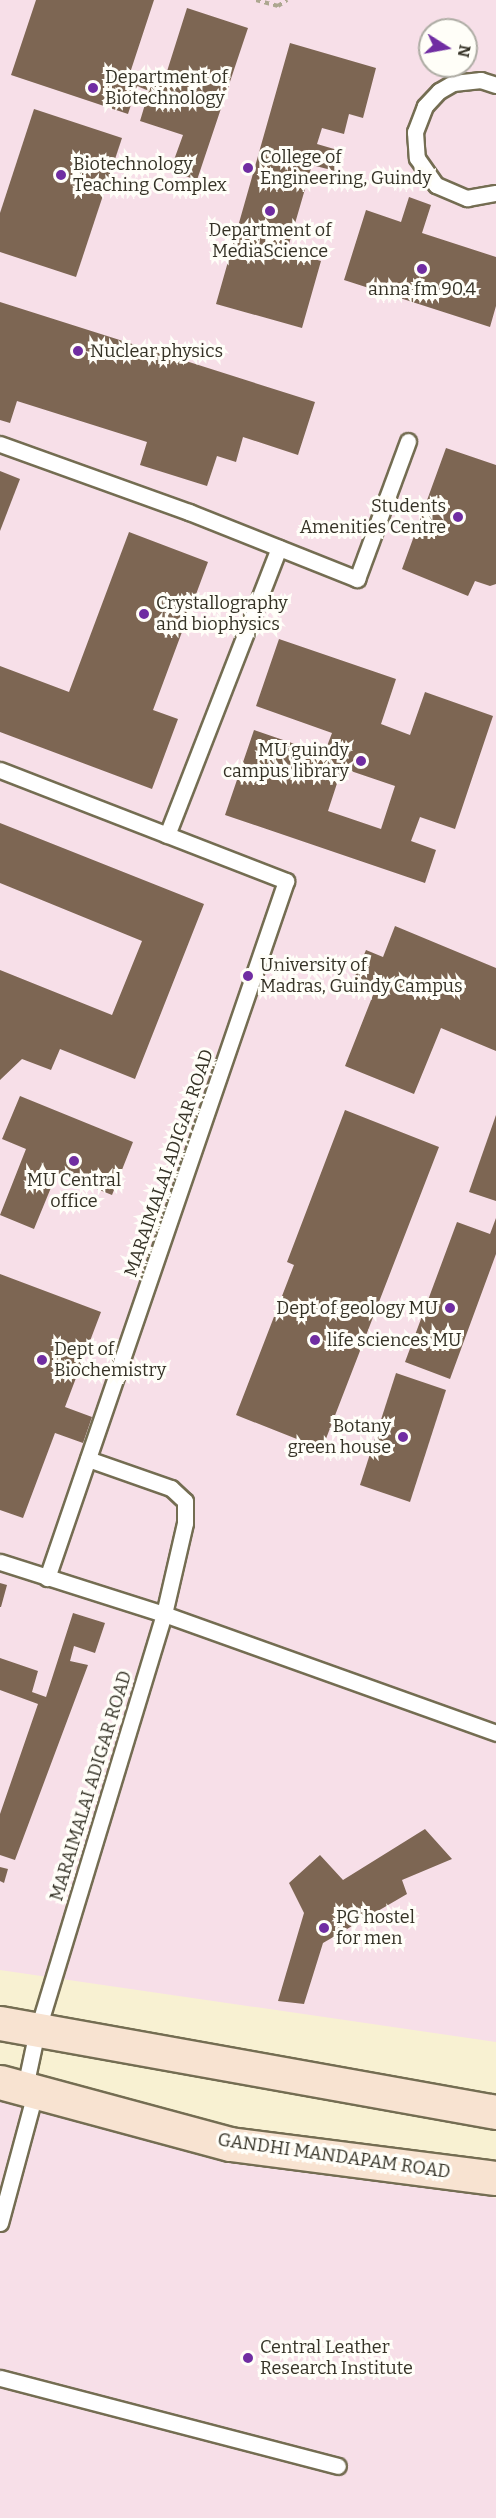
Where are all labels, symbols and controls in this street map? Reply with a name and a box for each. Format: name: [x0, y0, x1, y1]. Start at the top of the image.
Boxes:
north arrow: [418, 18, 478, 78]
text: N: [454, 43, 475, 59]
place label: Department of Biotechnology: [105, 67, 228, 110]
marker: Department of Biotechnology: [86, 81, 100, 95]
place label: College of Engineering, Guindy: [260, 147, 432, 190]
place label: Biotechnology Teaching Complex: [73, 154, 227, 196]
marker: College of Engineering, Guindy: [241, 161, 255, 175]
marker: Biotechnology Teaching Complex: [54, 168, 68, 182]
marker: Department of MediaScience: [263, 204, 277, 218]
place label: Department of MediaScience: [209, 220, 331, 262]
marker: anna fm 90.4: [415, 262, 429, 276]
place label: anna fm 90.4: [368, 278, 476, 300]
place label: Nuclear physics: [90, 340, 223, 362]
marker: Nuclear physics: [71, 344, 85, 358]
place label: Students Amenities Centre: [300, 496, 446, 538]
marker: Students Amenities Centre: [451, 510, 465, 524]
place label: Crystallography and biophysics: [156, 593, 288, 636]
marker: Crystallography and biophysics: [137, 607, 151, 621]
place label: MU guindy campus library: [223, 740, 349, 783]
marker: MU guindy campus library: [354, 754, 368, 768]
place label: University of Madras, Guindy Campus: [260, 955, 463, 998]
marker: University of Madras, Guindy Campus: [241, 969, 255, 983]
street label: MARAIMALAI ADIGAR ROAD: [120, 1046, 218, 1280]
marker: MU Central office: [67, 1154, 81, 1168]
place label: MU Central office: [27, 1170, 121, 1212]
place label: Dept of geology MU: [276, 1297, 438, 1319]
marker: Dept of geology MU: [443, 1301, 457, 1315]
place label: life sciences MU: [327, 1329, 462, 1351]
marker: life sciences MU: [308, 1333, 322, 1347]
place label: Dept of Biochemistry: [54, 1339, 166, 1382]
marker: Dept of Biochemistry: [35, 1353, 49, 1367]
place label: Botany green house: [288, 1416, 391, 1458]
marker: Botany green house: [396, 1430, 410, 1444]
street label: MARAIMALAI ADIGAR ROAD: [46, 1668, 136, 1904]
place label: PG hostel for men: [336, 1907, 415, 1950]
marker: PG hostel for men: [317, 1921, 331, 1935]
street label: GANDHI MANDAPAM ROAD: [216, 2129, 452, 2183]
place label: Central Leather Research Institute: [260, 2337, 413, 2380]
marker: Central Leather Research Institute: [241, 2351, 255, 2365]

